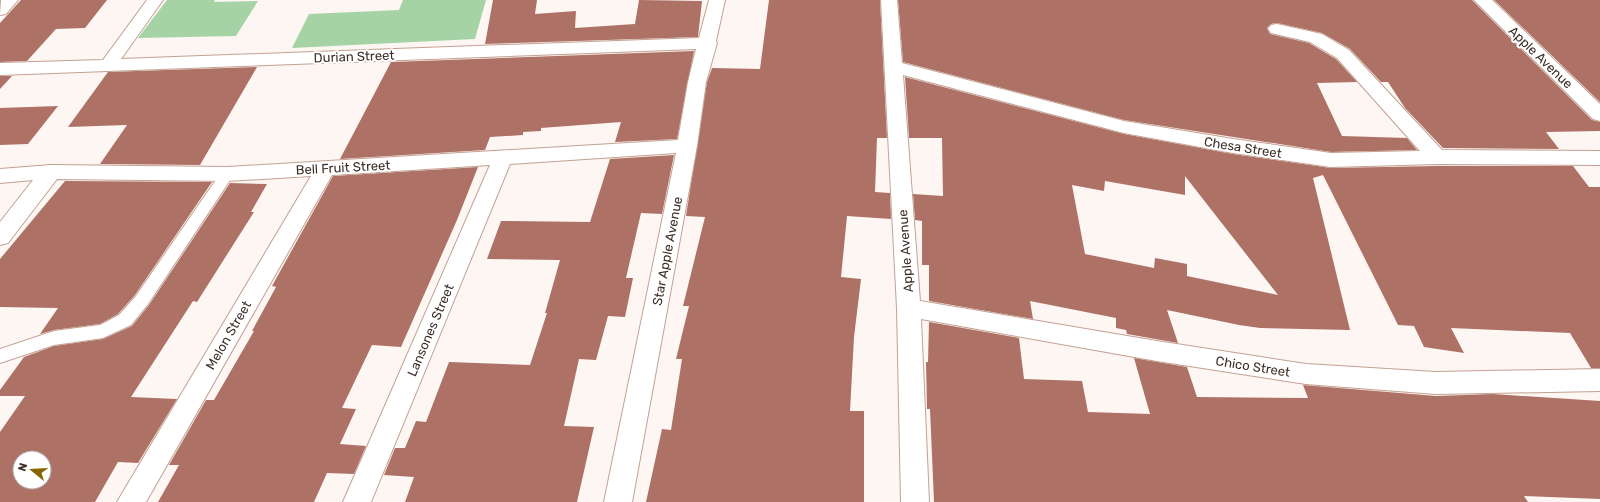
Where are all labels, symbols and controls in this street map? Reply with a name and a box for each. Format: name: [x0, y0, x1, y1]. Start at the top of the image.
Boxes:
street label: Apple Avenue: [1506, 23, 1576, 92]
street label: Durian Street: [313, 48, 395, 65]
street label: Chesa Street: [1203, 134, 1283, 161]
street label: Bell Fruit Street: [295, 158, 391, 177]
street label: Star Apple Avenue: [650, 195, 685, 307]
street label: Apple Avenue: [895, 209, 916, 293]
street label: Lansones Street: [404, 282, 457, 379]
street label: Melon Street: [203, 298, 254, 372]
street label: Chico Street: [1215, 353, 1291, 380]
north arrow: [12, 450, 52, 490]
text: N: [16, 461, 30, 473]

